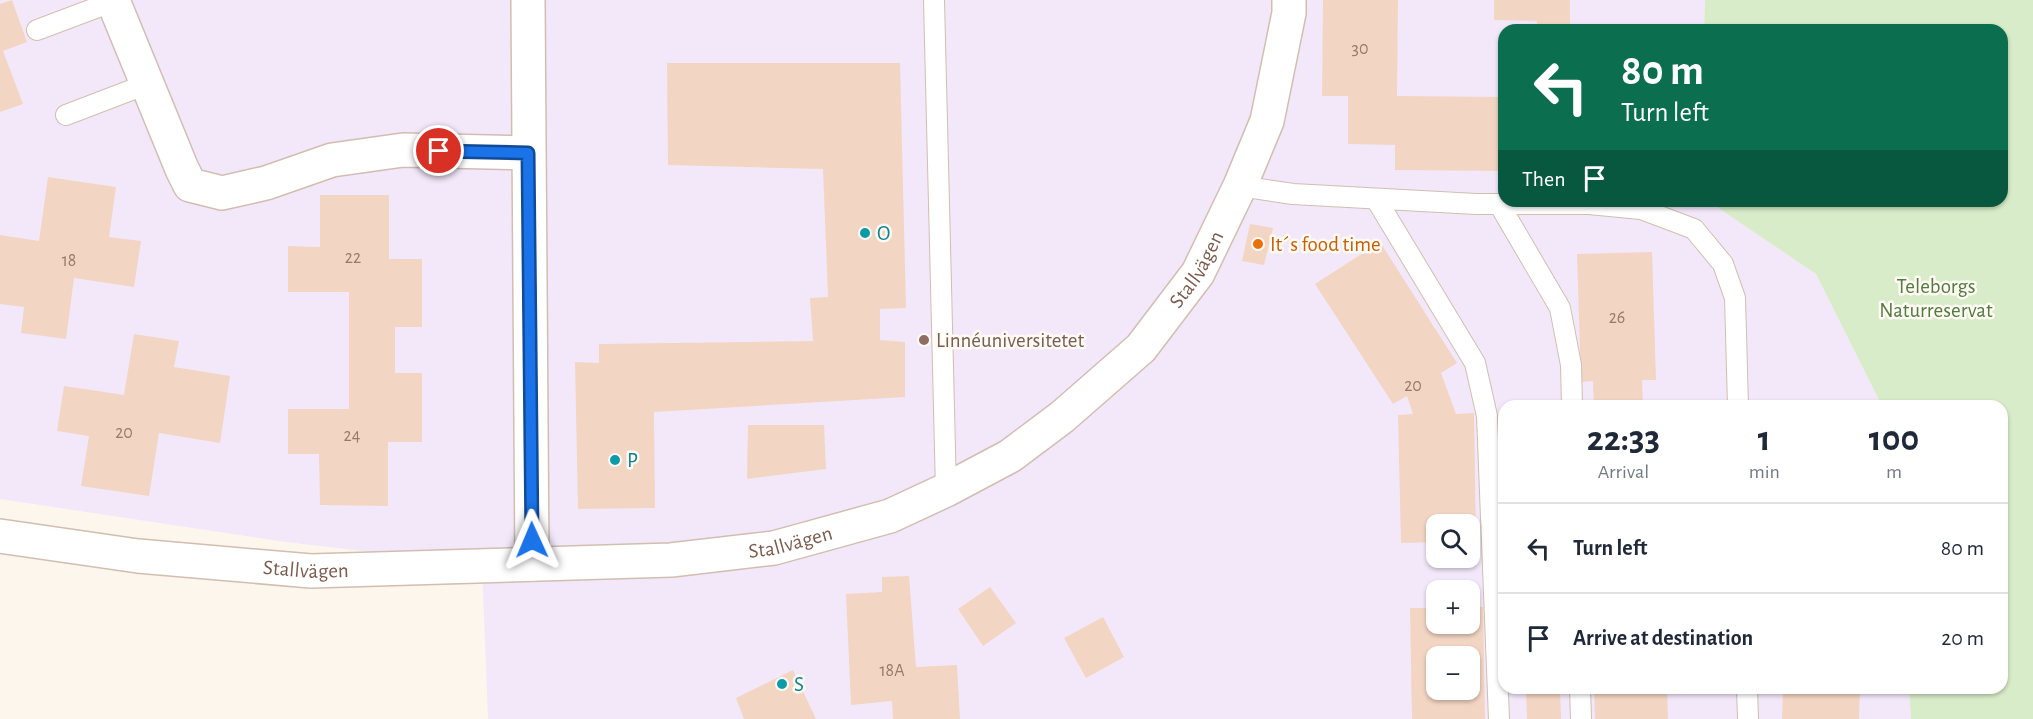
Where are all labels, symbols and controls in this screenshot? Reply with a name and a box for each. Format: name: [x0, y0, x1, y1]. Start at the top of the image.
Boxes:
house number: 30: [1352, 40, 1368, 58]
icon: left: [1522, 48, 1600, 126]
text: 80 m: [1621, 50, 1704, 92]
text: Turn left: [1621, 99, 1709, 126]
pin: [413, 125, 464, 176]
icon: arrive: [422, 134, 455, 167]
icon: arrive: [1578, 162, 1611, 195]
text: Then: [1522, 168, 1566, 190]
place label: O: [877, 223, 890, 244]
marker: O: [858, 226, 872, 240]
street label: Stallvägen: [1166, 228, 1228, 312]
place label: It´s food time: [1270, 234, 1381, 255]
marker: It´s food time: [1251, 237, 1265, 251]
house number: 22: [345, 249, 361, 267]
house number: 18: [62, 252, 76, 270]
park label: Teleborgs Naturreservat: [1879, 276, 1993, 321]
house number: 26: [1609, 309, 1625, 327]
place label: Linnéuniversitetet: [936, 330, 1084, 351]
marker: Linnéuniversitetet: [917, 333, 931, 347]
house number: 20: [1404, 377, 1422, 395]
text: 22:33: [1587, 421, 1660, 457]
text: 1: [1758, 421, 1771, 457]
text: 100: [1869, 421, 1919, 457]
house number: 20: [115, 424, 133, 442]
house number: 24: [344, 427, 361, 445]
place label: P: [627, 450, 638, 471]
marker: P: [608, 453, 622, 467]
text: Arrival: [1598, 462, 1649, 482]
text: min: [1749, 462, 1780, 482]
text: m: [1886, 462, 1902, 482]
position arrow: [500, 508, 564, 572]
map controls: [1426, 514, 1480, 700]
button: search: [1426, 514, 1480, 568]
street label: Stallvägen: [747, 522, 835, 562]
icon: left: [1522, 532, 1555, 565]
text: Turn left: [1573, 537, 1647, 559]
text: 80 m: [1941, 537, 1984, 559]
street label: Stallvägen: [262, 557, 349, 582]
button: +: [1426, 580, 1480, 634]
icon: arrive: [1522, 622, 1555, 655]
text: Arrive at destination: [1573, 627, 1753, 649]
text: 20 m: [1941, 627, 1984, 649]
button: −: [1426, 646, 1480, 700]
house number: 18A: [879, 662, 905, 680]
place label: S: [794, 674, 804, 695]
marker: S: [775, 677, 789, 691]

